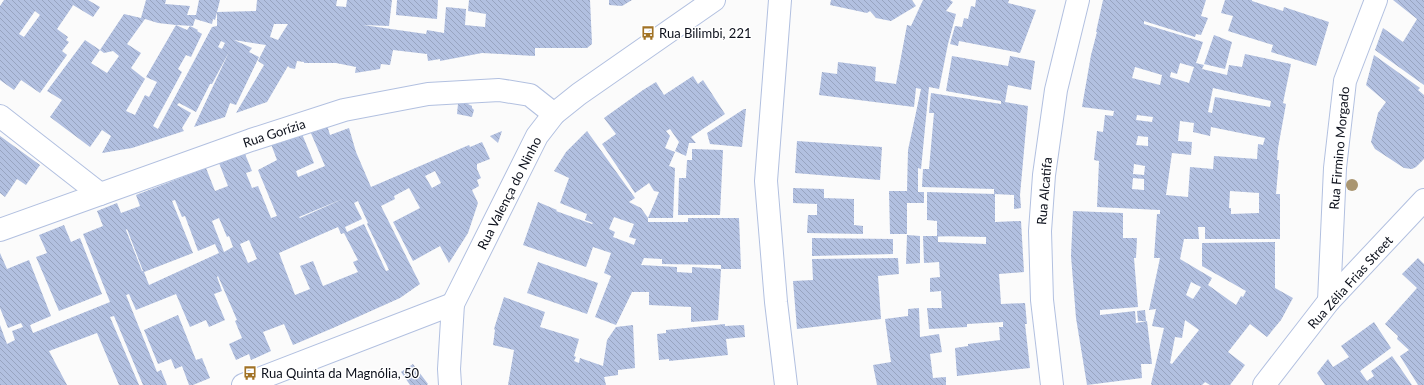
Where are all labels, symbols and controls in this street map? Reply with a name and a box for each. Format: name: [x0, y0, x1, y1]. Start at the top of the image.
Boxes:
bus stop icon: Rua Bilimbi, 221: [640, 25, 656, 41]
place label: Rua Bilimbi, 221: [659, 25, 751, 41]
street label: Rua Firmino Morgado: [1326, 86, 1352, 210]
street label: Rua Gorízia: [241, 115, 307, 151]
street label: Rua Valença do Ninho: [474, 134, 544, 252]
street label: Rua Alcatifa: [1033, 156, 1055, 226]
street label: Rua Zélia Frias Street: [1304, 232, 1396, 332]
bus stop icon: Rua Quinta da Magnólia, 50: [242, 365, 258, 381]
place label: Rua Quinta da Magnólia, 50: [261, 365, 419, 381]

